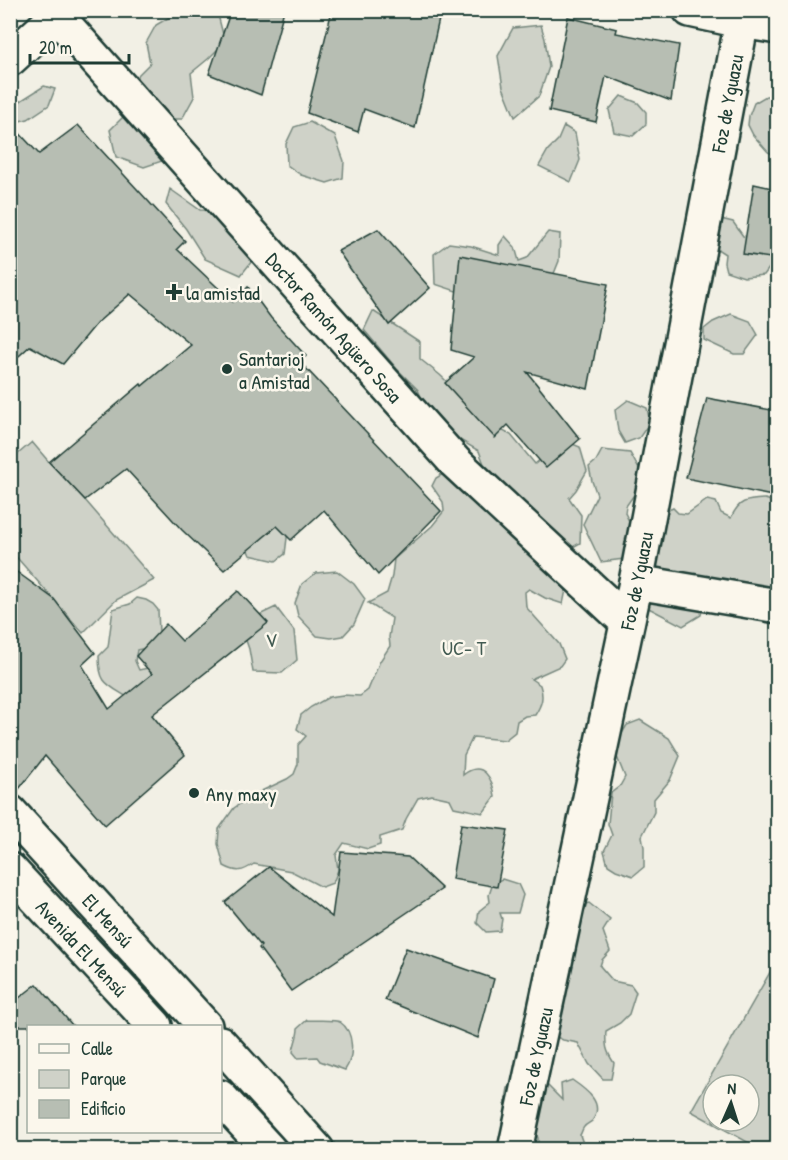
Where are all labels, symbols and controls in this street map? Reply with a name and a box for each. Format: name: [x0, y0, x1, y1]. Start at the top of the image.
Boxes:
scale bar: [30, 27, 129, 65]
text: 20 m: [39, 35, 72, 60]
street label: Foz de Yguazu: [704, 52, 749, 155]
street label: Doctor Ramón Agüero Sosa: [260, 246, 409, 408]
place label: la amistad: [186, 279, 260, 306]
marker: la amistad: [167, 285, 181, 299]
place label: Santarioj a Amistad: [239, 345, 310, 395]
marker: Santarioj a Amistad: [220, 362, 234, 376]
street label: Foz de Yguazu: [613, 529, 659, 633]
park label: V: [265, 626, 277, 653]
park label: UC- T: [442, 634, 487, 661]
place label: Any maxy: [206, 780, 277, 807]
marker: Any maxy: [187, 786, 201, 800]
street label: El Mensú: [77, 887, 140, 952]
street label: Avenida El Mensú: [30, 893, 134, 1002]
street label: Foz de Yguazu: [511, 1005, 559, 1108]
legend: [27, 1025, 222, 1133]
text: Calle: [81, 1036, 113, 1061]
text: Parque: [81, 1066, 126, 1091]
north arrow: [701, 1073, 761, 1133]
text: N: [727, 1077, 737, 1099]
text: Edificio: [81, 1096, 125, 1121]

